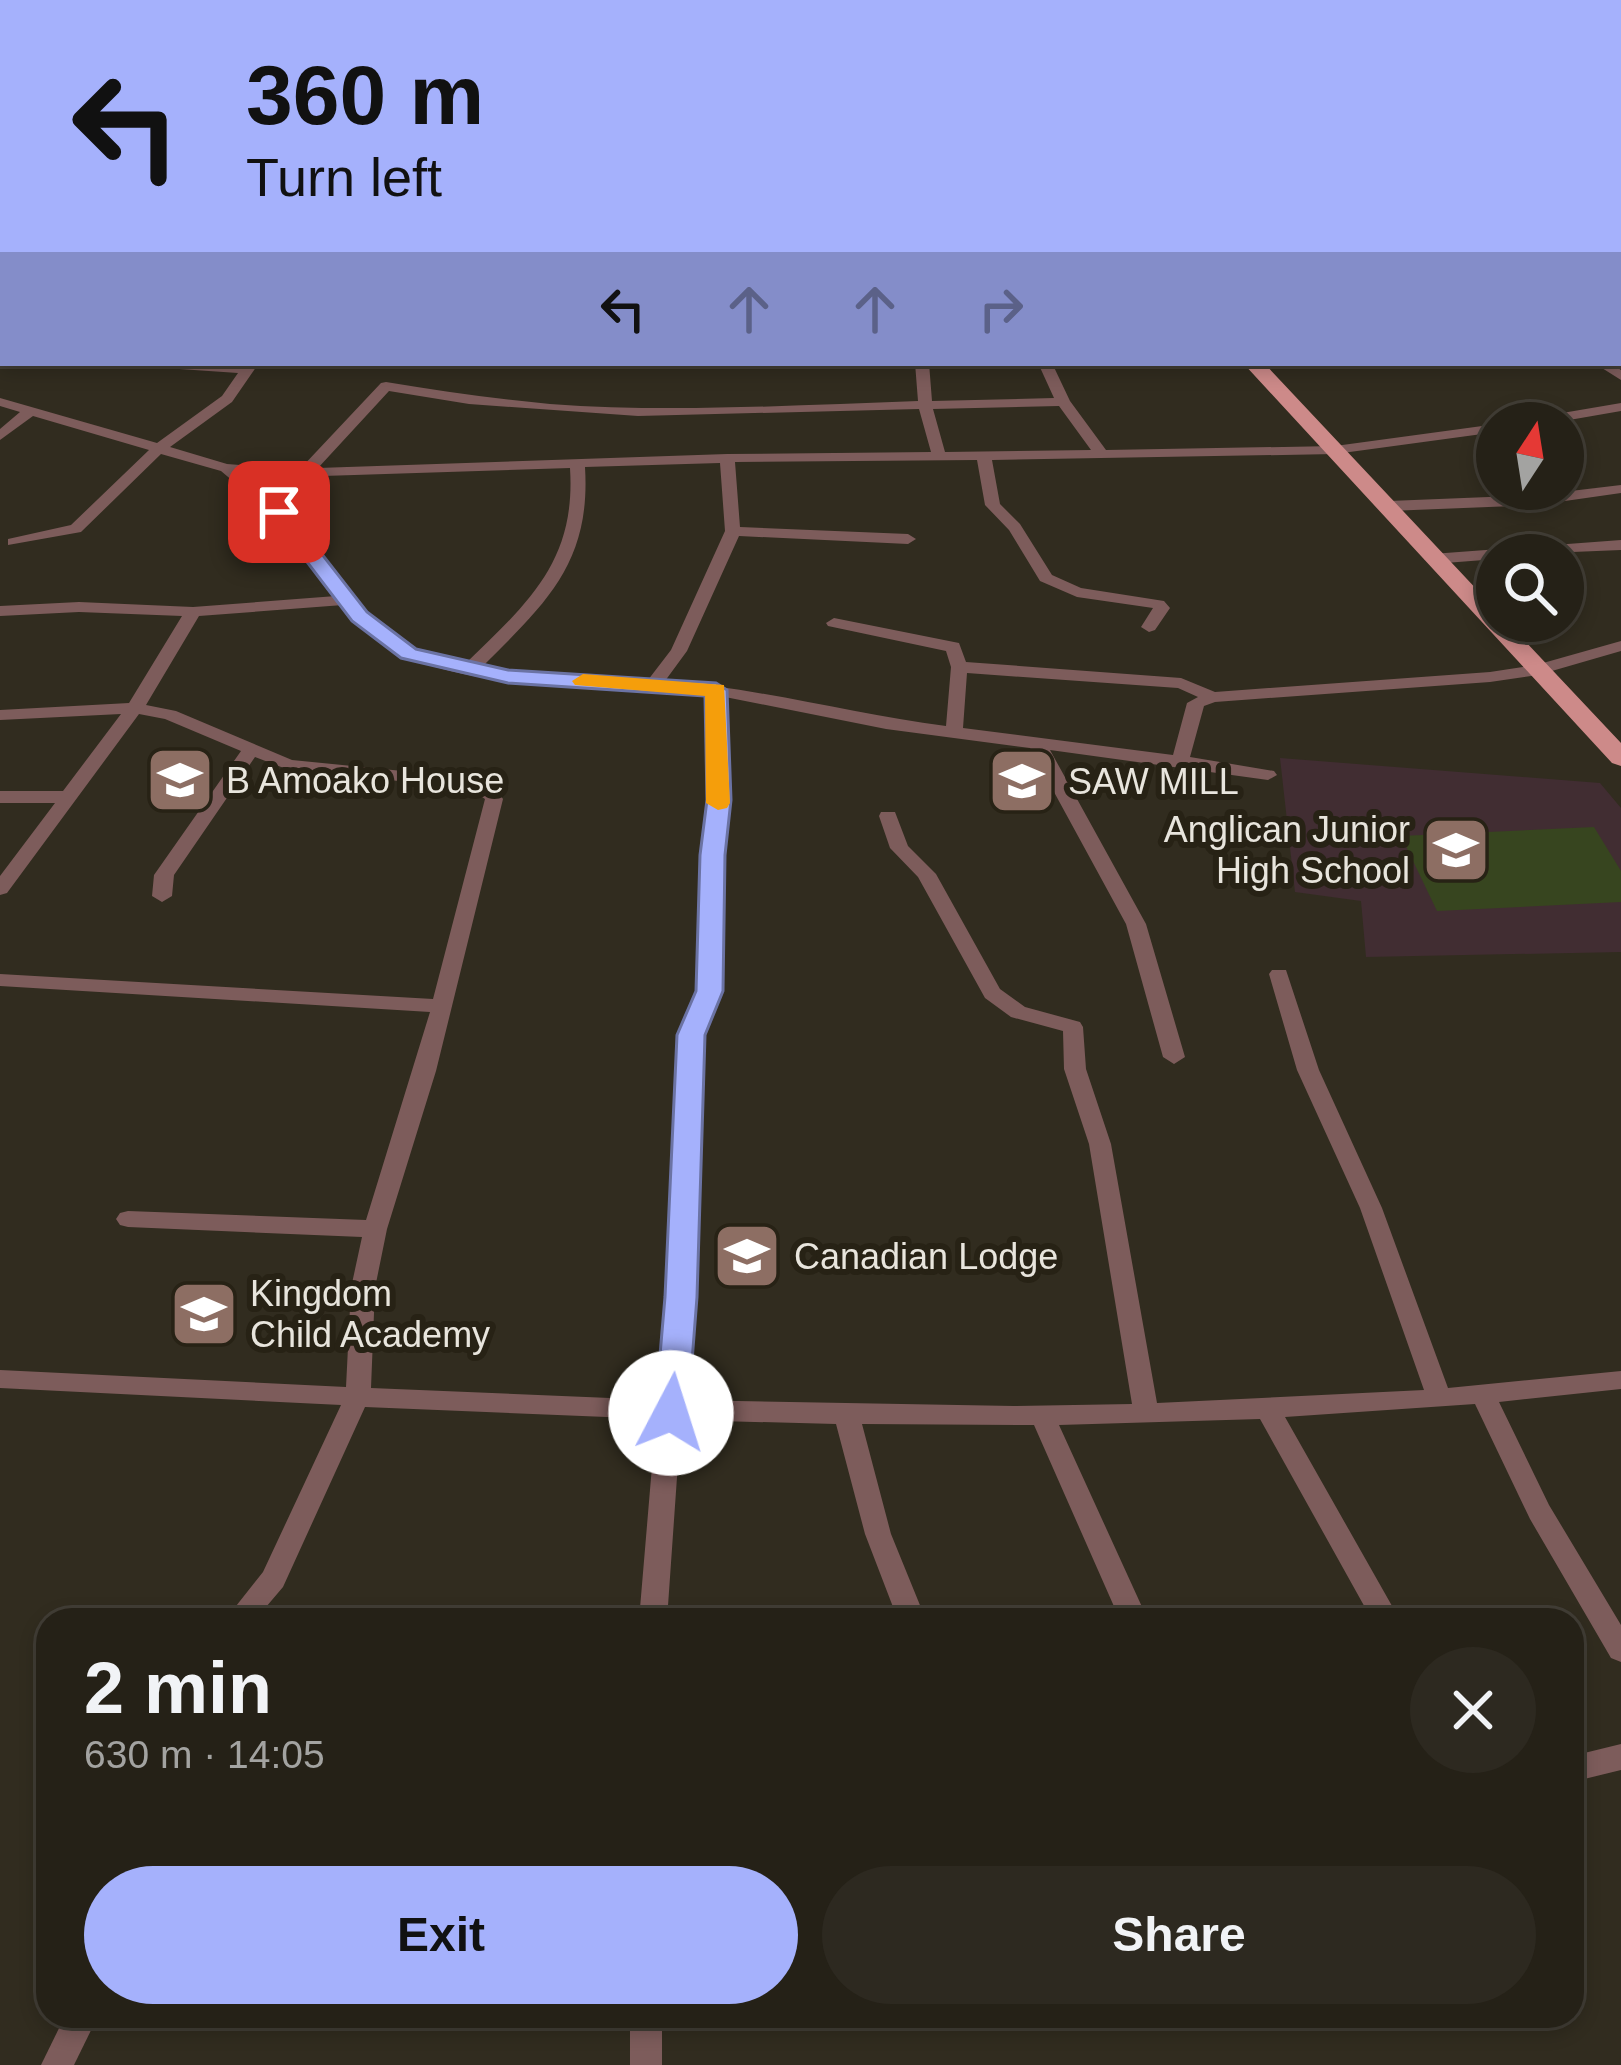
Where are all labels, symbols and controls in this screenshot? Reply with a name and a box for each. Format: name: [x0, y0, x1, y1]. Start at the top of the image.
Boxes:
icon: left: [48, 48, 204, 204]
text: 360 m: [246, 48, 484, 142]
text: Turn left: [246, 147, 442, 207]
icon: left: [590, 276, 656, 342]
icon: ahead: [716, 276, 782, 342]
icon: ahead: [842, 276, 908, 342]
icon: right: [968, 276, 1034, 342]
north arrow: [1476, 402, 1584, 510]
map controls: [1476, 402, 1584, 642]
pin: [228, 461, 330, 563]
icon: arrive: [246, 479, 312, 545]
button: search: [1476, 534, 1584, 642]
school or university icon: B Amoako House: [145, 745, 215, 815]
school or university icon: SAW MILL: [987, 746, 1057, 816]
place label: B Amoako House: [226, 760, 504, 801]
place label: SAW MILL: [1068, 761, 1239, 802]
place label: Anglican Junior High School: [1164, 809, 1410, 891]
school or university icon: Anglican Junior High School: [1421, 815, 1491, 885]
school or university icon: Canadian Lodge: [712, 1221, 782, 1291]
place label: Canadian Lodge: [794, 1236, 1058, 1277]
place label: Kingdom Child Academy: [250, 1273, 490, 1355]
school or university icon: Kingdom Child Academy: [169, 1279, 239, 1349]
position arrow: [608, 1350, 734, 1476]
button: close: [1410, 1647, 1536, 1773]
text: 2 min: [84, 1648, 272, 1728]
text: 630 m · 14:05: [84, 1733, 325, 1776]
button: Exit: [84, 1866, 798, 2004]
button: Share: [822, 1866, 1536, 2004]

